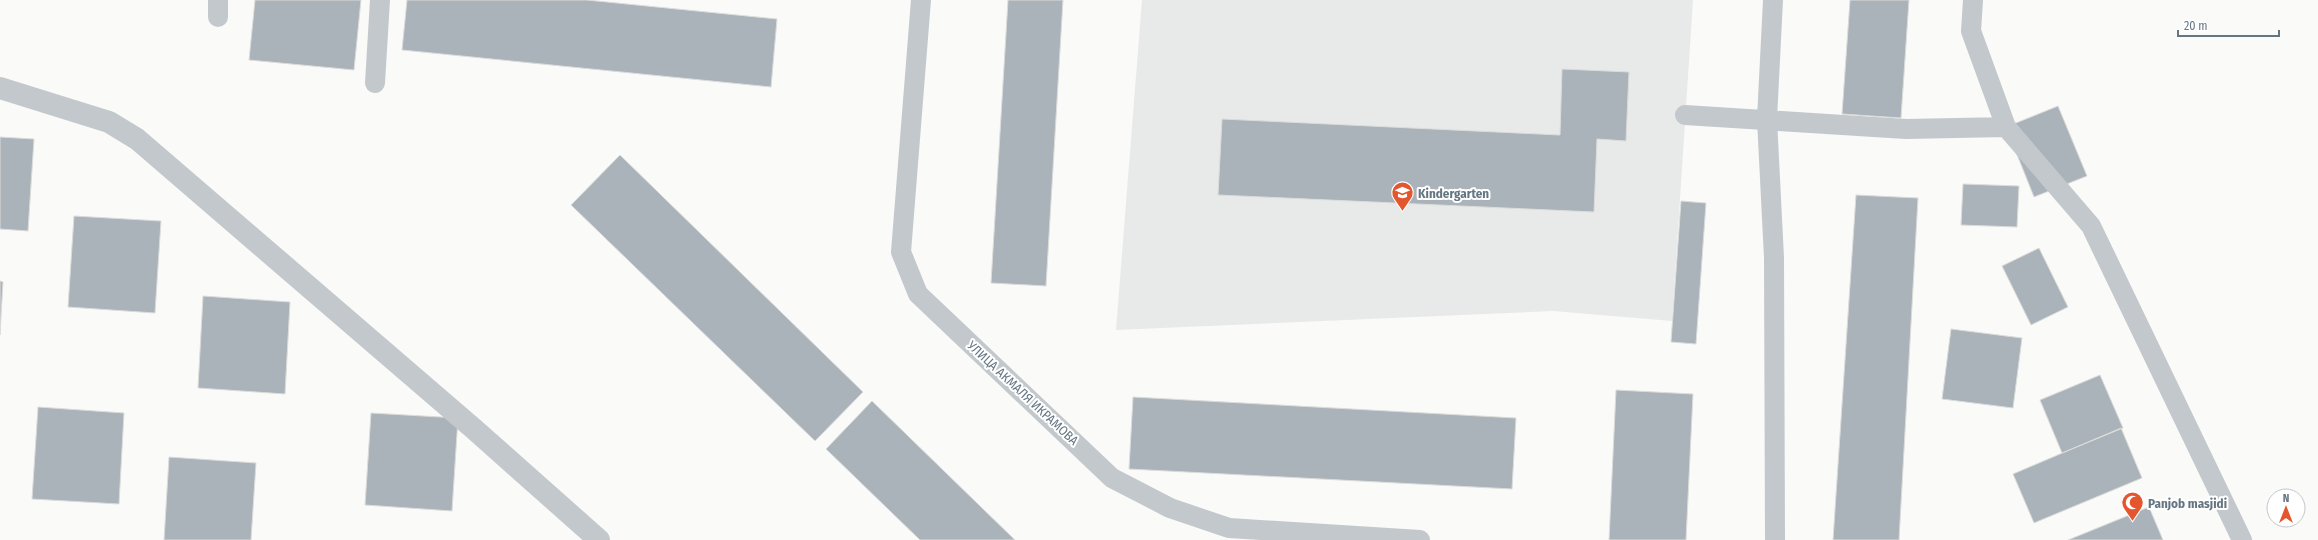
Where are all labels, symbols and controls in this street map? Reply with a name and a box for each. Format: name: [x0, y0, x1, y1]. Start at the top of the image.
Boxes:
scale bar: [2178, 12, 2279, 38]
text: 20 m: [2184, 19, 2208, 33]
school or university icon: Kindergarten: [1389, 180, 1415, 213]
place label: Kindergarten: [1418, 186, 1489, 201]
street label: УЛИЦА АКМАЛЯ ИКРАМОВА: [964, 337, 1082, 448]
north arrow: [2266, 488, 2306, 528]
mosque icon: Panjob masjidi: [2119, 490, 2145, 523]
text: N: [2283, 492, 2289, 505]
place label: Panjob masjidi: [2148, 496, 2227, 511]

